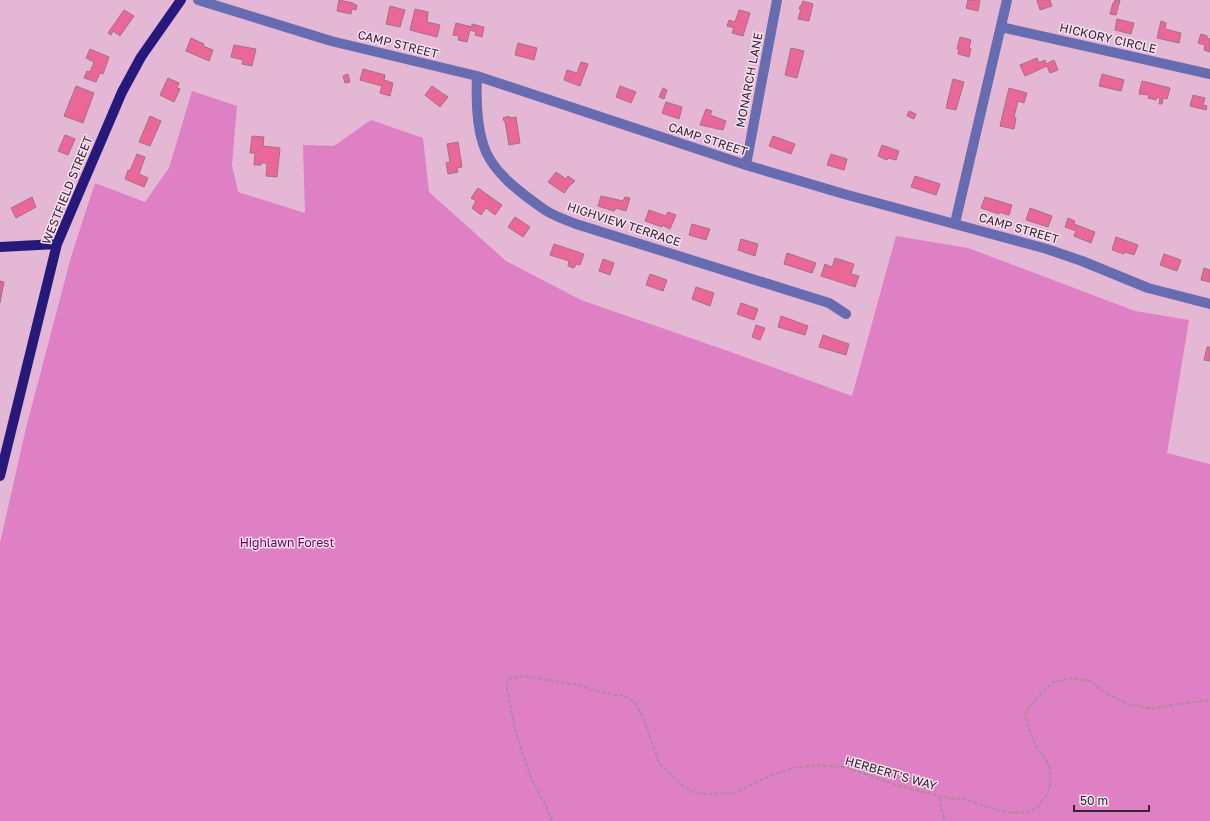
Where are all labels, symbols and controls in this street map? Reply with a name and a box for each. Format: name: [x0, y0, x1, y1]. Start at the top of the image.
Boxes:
street label: HICKORY CIRCLE: [1058, 20, 1158, 56]
street label: CAMP STREET: [356, 27, 440, 61]
street label: MONARCH LANE: [732, 31, 766, 129]
street label: CAMP STREET: [666, 119, 750, 159]
street label: WESTFIELD STREET: [38, 133, 96, 246]
street label: HIGHVIEW TERRACE: [565, 199, 683, 249]
street label: CAMP STREET: [977, 209, 1061, 247]
park label: Highlawn Forest: [240, 535, 334, 550]
street label: HERBERT'S WAY: [844, 753, 939, 793]
scale bar: [1074, 787, 1149, 813]
text: 50 m: [1080, 793, 1108, 808]

